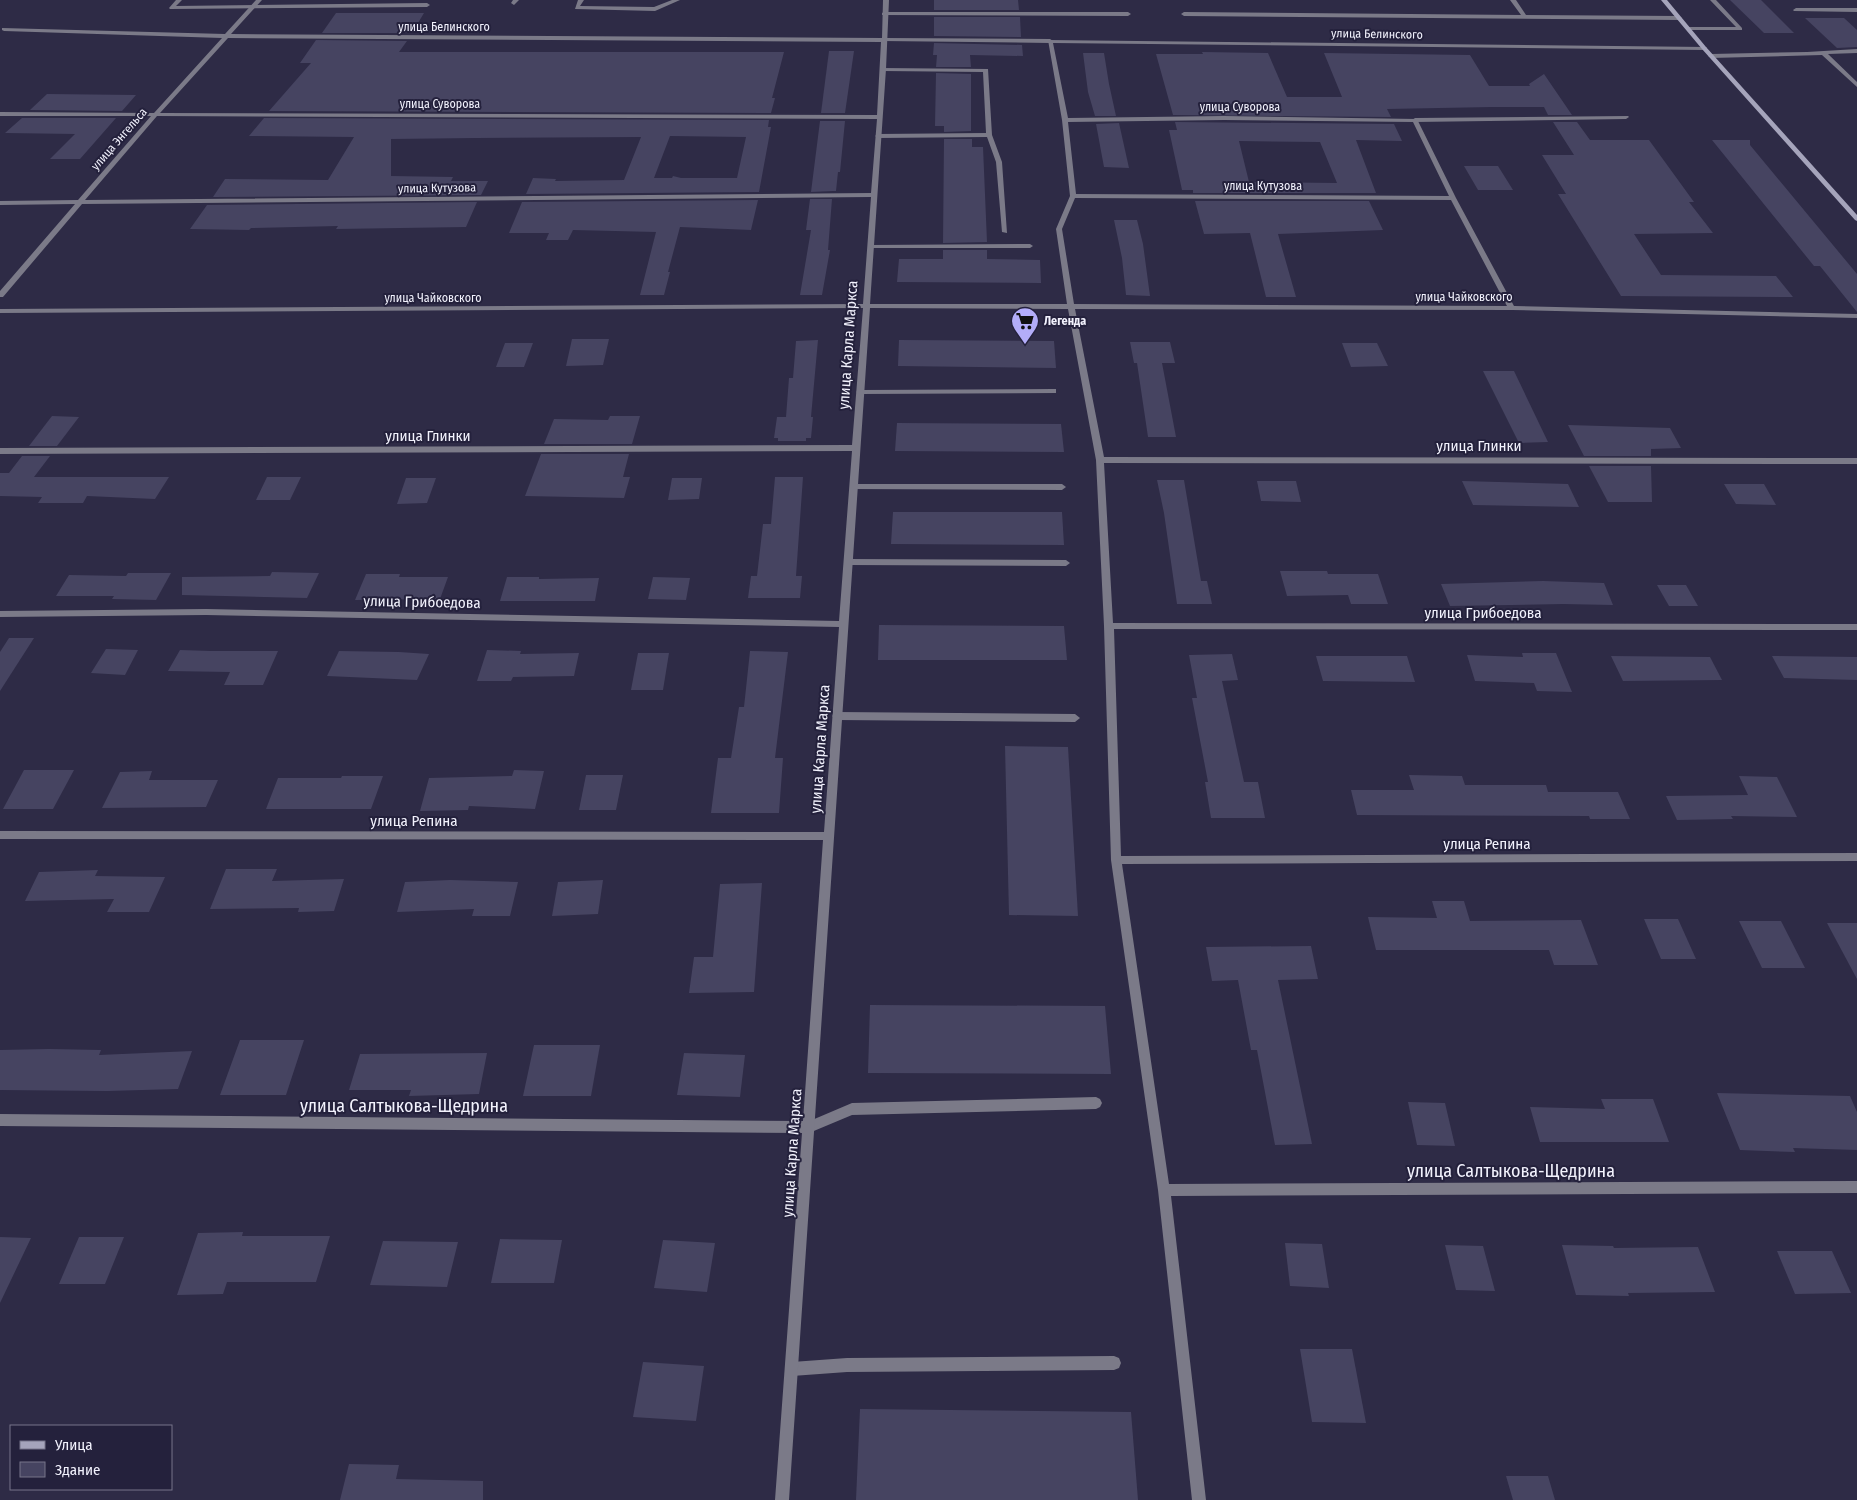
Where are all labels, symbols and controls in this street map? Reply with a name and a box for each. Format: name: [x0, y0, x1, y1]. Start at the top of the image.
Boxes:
street label: улица Белинского: [398, 20, 490, 34]
street label: улица Белинского: [1331, 26, 1423, 42]
street label: улица Суворова: [400, 97, 480, 111]
street label: улица Суворова: [1200, 100, 1280, 114]
street label: улица Энгельса: [88, 105, 150, 173]
street label: улица Кутузова: [1224, 179, 1302, 193]
street label: улица Кутузова: [398, 180, 476, 196]
street label: улица Карла Маркса: [835, 280, 861, 410]
street label: улица Чайковского: [1415, 290, 1513, 304]
street label: улица Чайковского: [384, 291, 482, 305]
supermarket icon: Легенда: [1010, 306, 1040, 345]
place label: Легенда: [1044, 314, 1086, 328]
street label: улица Глинки: [385, 427, 471, 445]
street label: улица Глинки: [1436, 437, 1522, 455]
street label: улица Грибоедова: [363, 592, 481, 612]
street label: улица Грибоедова: [1424, 604, 1542, 622]
street label: улица Карла Маркса: [807, 684, 833, 814]
street label: улица Репина: [370, 812, 458, 830]
street label: улица Репина: [1443, 835, 1531, 853]
street label: улица Карла Маркса: [779, 1088, 805, 1218]
street label: улица Салтыкова-Щедрина: [300, 1095, 508, 1117]
street label: улица Салтыкова-Щедрина: [1407, 1160, 1615, 1182]
legend: [10, 1425, 172, 1490]
text: Улица: [54, 1436, 93, 1454]
text: Здание: [55, 1461, 101, 1479]

